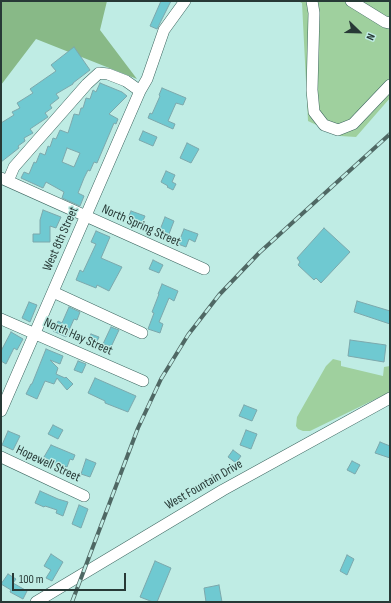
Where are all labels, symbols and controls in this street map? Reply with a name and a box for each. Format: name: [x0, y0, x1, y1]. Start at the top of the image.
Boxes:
north arrow: [339, 12, 379, 52]
text: N: [363, 32, 378, 42]
street label: North Spring Street: [99, 202, 183, 250]
street label: West 8th Street: [40, 204, 82, 274]
street label: North Hay Street: [41, 315, 115, 359]
street label: Hopewell Street: [13, 442, 83, 486]
street label: West Fountain Drive: [162, 456, 246, 514]
scale bar: [14, 565, 128, 591]
text: 100 m: [19, 572, 44, 587]

